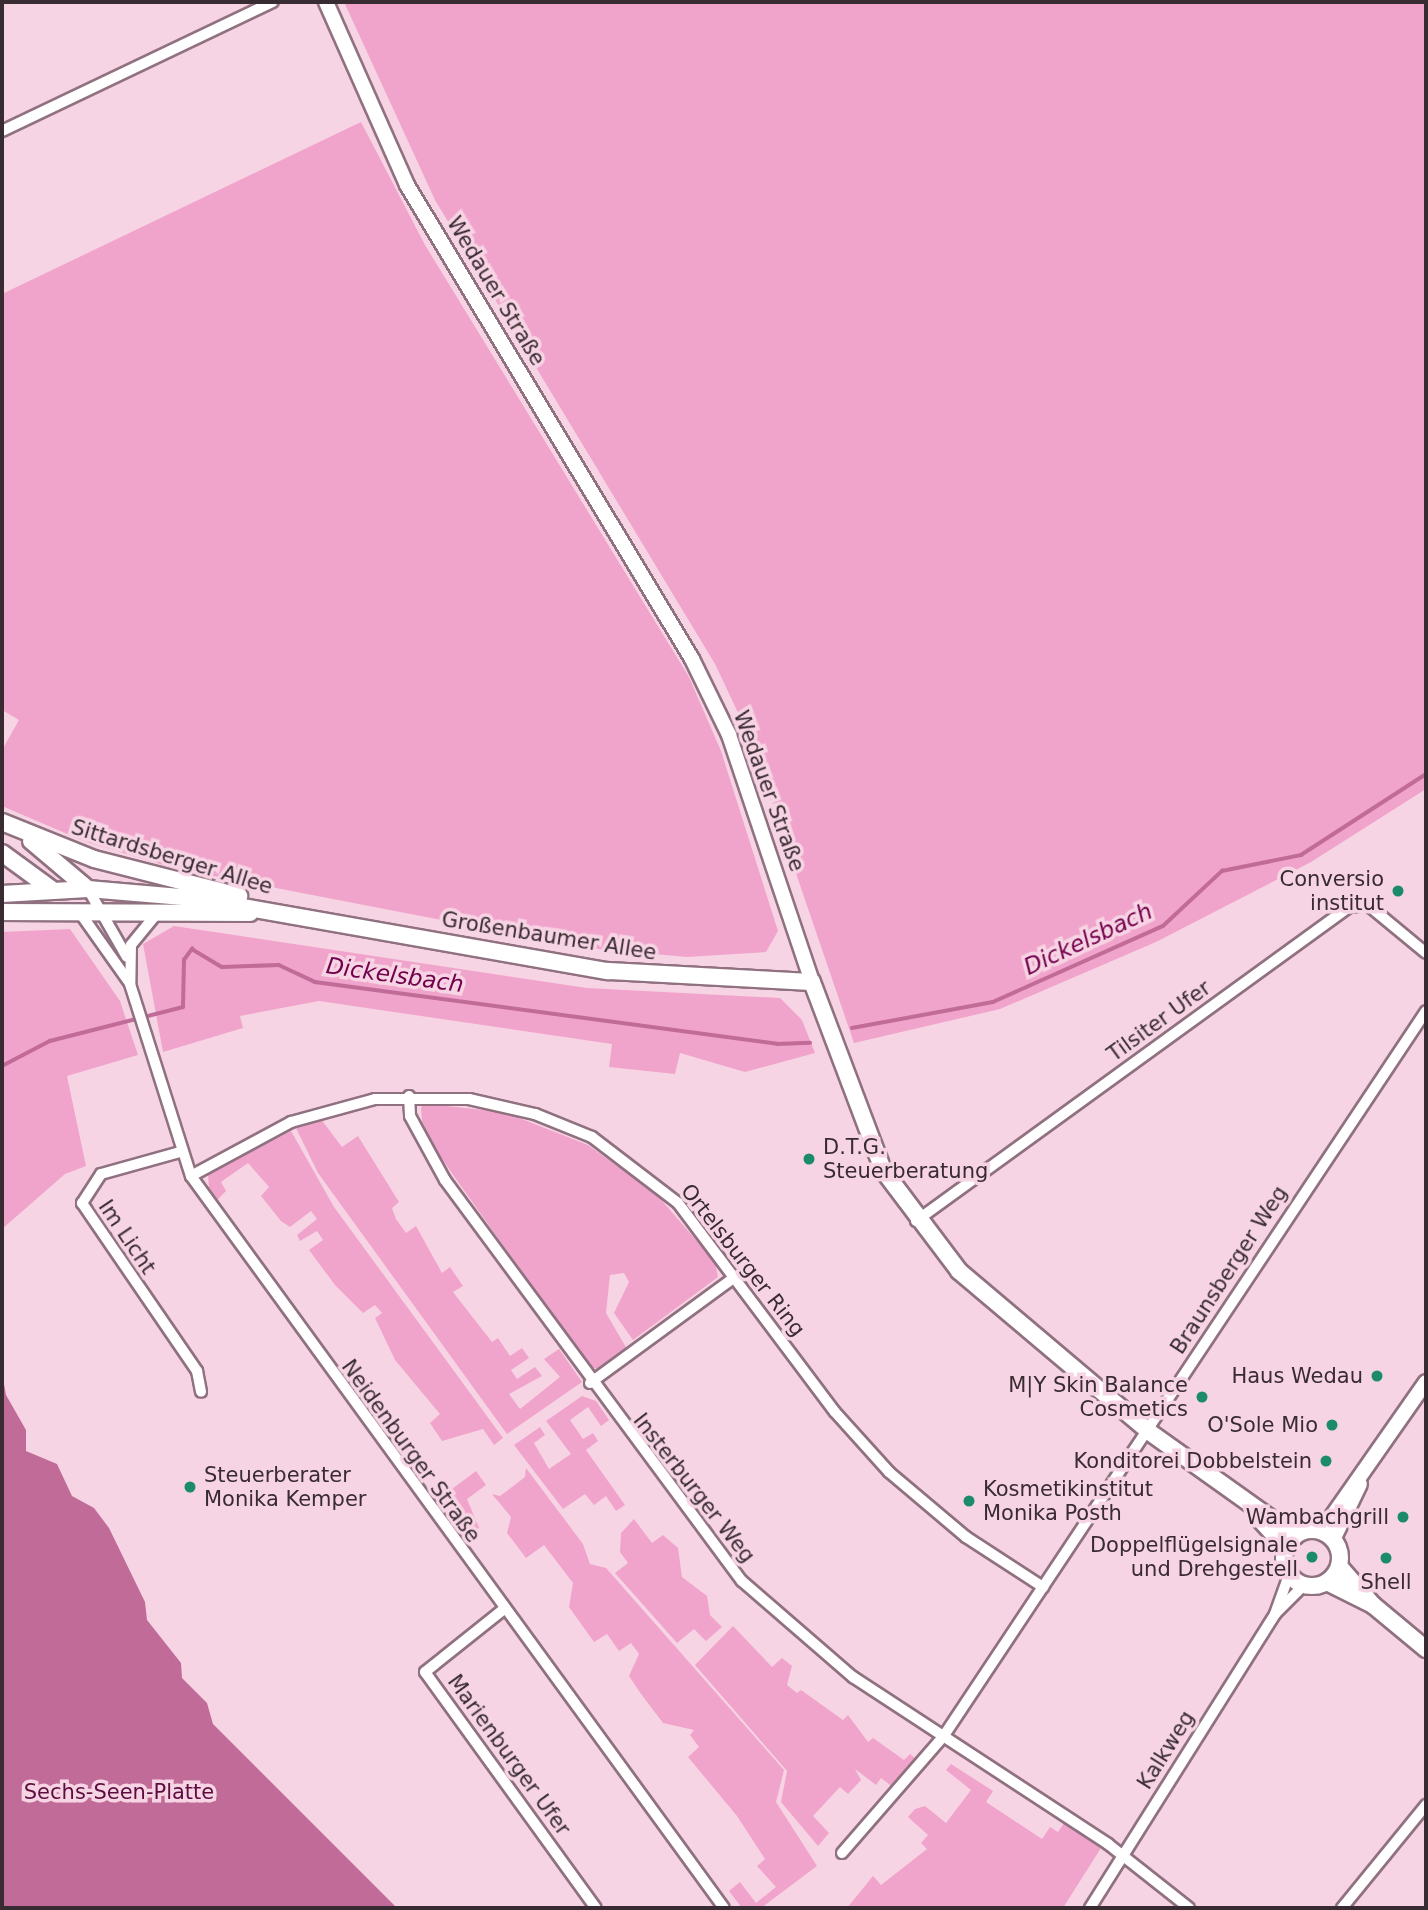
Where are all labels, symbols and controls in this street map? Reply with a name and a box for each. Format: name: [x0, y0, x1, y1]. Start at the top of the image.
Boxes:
street label: Wedauer Straße: [442, 212, 550, 370]
street label: Wedauer Straße: [728, 707, 810, 875]
street label: Sittardsberger Allee: [68, 814, 276, 900]
place label: Conversio institut: [1280, 866, 1384, 916]
marker: Conversio institut: [1390, 883, 1406, 899]
water label: Dickelsbach: [1019, 897, 1157, 981]
street label: Großenbaumer Allee: [440, 907, 658, 965]
water label: Dickelsbach: [325, 952, 465, 998]
street label: Tilsiter Ufer: [1102, 975, 1216, 1067]
place label: D.T.G. Steuerberatung: [823, 1134, 988, 1184]
marker: D.T.G. Steuerberatung: [801, 1151, 817, 1167]
street label: Ortelsburger Ring: [676, 1179, 810, 1341]
street label: Braunsberger Weg: [1165, 1181, 1293, 1359]
street label: Im Licht: [93, 1195, 161, 1279]
street label: Neidenburger Straße: [336, 1355, 486, 1547]
place label: Haus Wedau: [1231, 1363, 1363, 1389]
marker: Haus Wedau: [1369, 1368, 1385, 1384]
place label: M|Y Skin Balance Cosmetics: [1008, 1372, 1188, 1422]
marker: M|Y Skin Balance Cosmetics: [1194, 1389, 1210, 1405]
street label: Insterburger Weg: [628, 1408, 760, 1568]
place label: O'Sole Mio: [1207, 1412, 1318, 1438]
marker: O'Sole Mio: [1324, 1417, 1340, 1433]
place label: Konditorei Dobbelstein: [1074, 1448, 1312, 1474]
marker: Konditorei Dobbelstein: [1318, 1453, 1334, 1469]
place label: Steuerberater Monika Kemper: [204, 1462, 366, 1512]
place label: Kosmetikinstitut Monika Posth: [983, 1476, 1153, 1526]
marker: Steuerberater Monika Kemper: [182, 1479, 198, 1495]
marker: Kosmetikinstitut Monika Posth: [961, 1493, 977, 1509]
place label: Wambachgrill: [1246, 1504, 1389, 1530]
marker: Wambachgrill: [1395, 1509, 1411, 1525]
place label: Doppelflügelsignale und Drehgestell: [1090, 1532, 1298, 1582]
marker: Doppelflügelsignale und Drehgestell: [1304, 1549, 1320, 1565]
marker: Shell: [1378, 1550, 1394, 1566]
place label: Shell: [1360, 1569, 1412, 1595]
street label: Marienburger Ufer: [442, 1670, 576, 1840]
street label: Kalkweg: [1132, 1706, 1200, 1794]
park label: Sechs-Seen-Platte: [24, 1779, 214, 1805]

